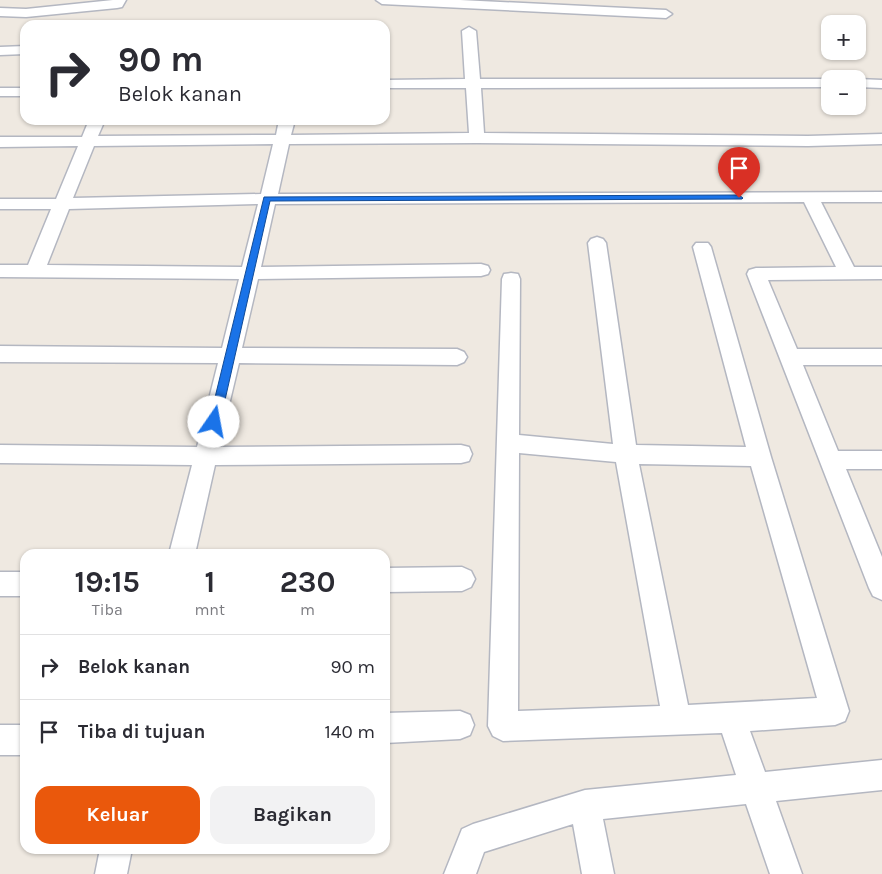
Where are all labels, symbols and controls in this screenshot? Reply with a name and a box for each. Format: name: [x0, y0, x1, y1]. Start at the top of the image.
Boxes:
map controls: [821, 15, 866, 115]
button: +: [821, 15, 866, 60]
text: 90 m: [118, 39, 204, 80]
icon: right: [35, 40, 100, 105]
button: −: [821, 70, 866, 115]
text: Belok kanan: [118, 81, 242, 107]
pin: [718, 147, 760, 198]
icon: arrive: [725, 154, 753, 182]
position arrow: [187, 395, 239, 447]
text: 19:15: [75, 564, 140, 600]
text: 1: [204, 564, 215, 600]
text: 230: [280, 564, 335, 600]
text: Tiba: [92, 600, 123, 619]
text: mnt: [194, 600, 225, 619]
text: m: [300, 600, 315, 619]
icon: right: [35, 653, 63, 681]
text: Belok kanan: [78, 656, 190, 678]
text: 90 m: [330, 656, 375, 678]
icon: arrive: [35, 718, 63, 746]
text: Tiba di tujuan: [78, 721, 205, 743]
text: 140 m: [325, 721, 375, 743]
button: Keluar: [35, 786, 200, 844]
button: Bagikan: [210, 786, 375, 844]

